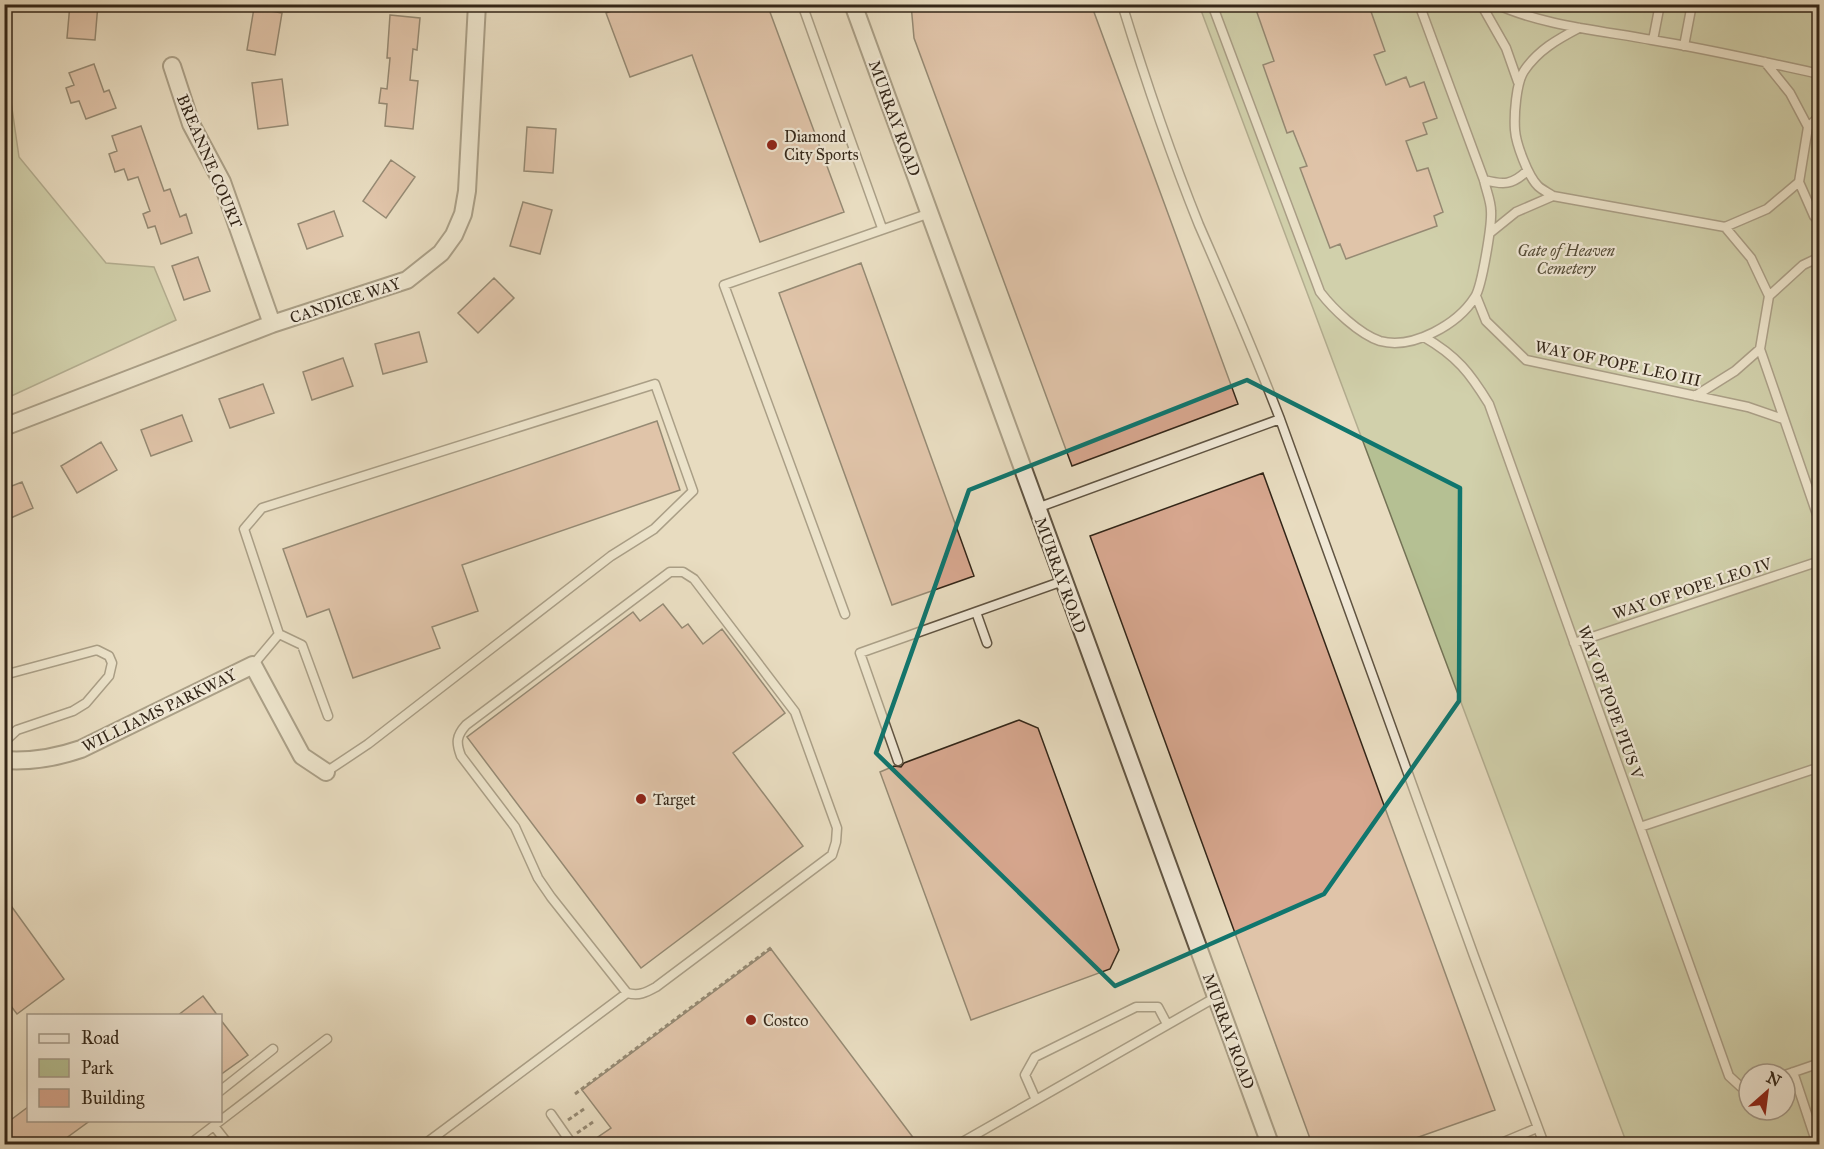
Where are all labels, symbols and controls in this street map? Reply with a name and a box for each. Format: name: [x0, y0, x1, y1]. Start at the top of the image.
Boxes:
street label: MURRAY ROAD: [865, 58, 924, 179]
street label: BREANNE COURT: [173, 91, 246, 231]
place label: Diamond City Sports: [784, 127, 859, 164]
marker: Diamond City Sports: [765, 138, 779, 152]
park label: Gate of Heaven Cemetery: [1517, 241, 1616, 278]
street label: CANDICE WAY: [287, 273, 404, 327]
street label: WAY OF POPE LEO III: [1533, 337, 1703, 390]
street label: MURRAY ROAD: [1031, 515, 1090, 636]
street label: WAY OF POPE LEO IV: [1610, 553, 1775, 623]
street label: WAY OF POPE PIUS V: [1574, 623, 1647, 782]
street label: WILLIAMS PARKWAY: [79, 664, 240, 756]
place label: Target: [653, 790, 696, 810]
marker: Target: [634, 792, 648, 806]
street label: MURRAY ROAD: [1199, 971, 1258, 1092]
place label: Costco: [763, 1011, 809, 1030]
marker: Costco: [744, 1013, 758, 1027]
legend: [27, 1014, 222, 1122]
text: Road: [81, 1027, 119, 1049]
text: Park: [81, 1057, 114, 1079]
north arrow: [1737, 1062, 1797, 1122]
text: N: [1763, 1068, 1785, 1091]
text: Building: [81, 1087, 145, 1110]

